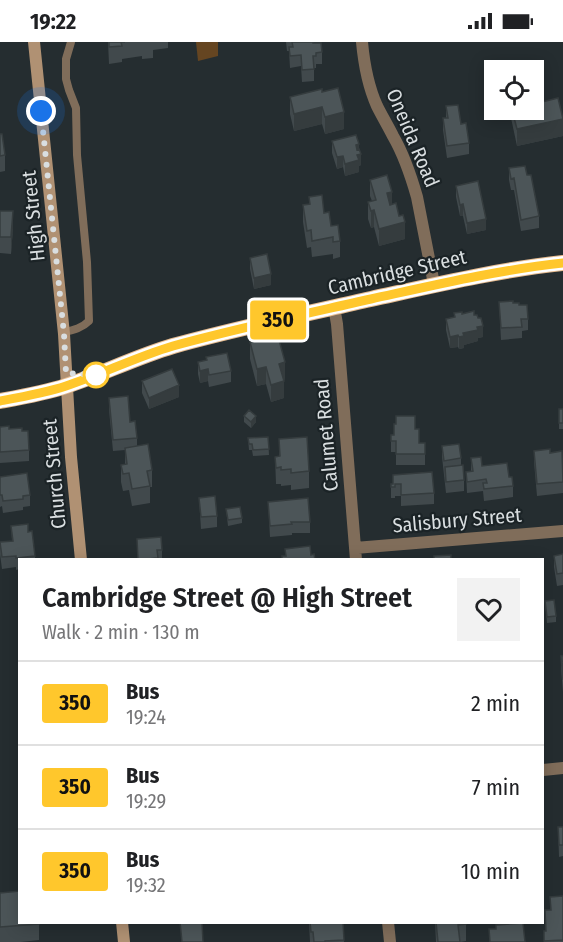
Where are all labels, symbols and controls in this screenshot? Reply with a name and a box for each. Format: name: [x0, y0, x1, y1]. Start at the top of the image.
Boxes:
text: 19:22: [30, 8, 76, 35]
map controls: [484, 60, 544, 120]
button: locate: [484, 60, 544, 120]
street label: Oneida Road: [381, 85, 445, 191]
your location: [26, 96, 56, 126]
street label: High Street: [16, 169, 50, 262]
street label: Cambridge Street: [325, 244, 469, 300]
line badge: 350: [244, 300, 312, 340]
text: 350: [262, 307, 294, 333]
unlabelled marker: [83, 362, 109, 388]
street label: Calumet Road: [309, 378, 343, 492]
street label: Church Street: [37, 418, 71, 530]
street label: Salisbury Street: [392, 502, 523, 538]
button: heart: [457, 578, 520, 641]
text: Cambridge Street @ High Street: [42, 581, 412, 614]
text: Walk · 2 min · 130 m: [42, 620, 200, 644]
text: Bus: [126, 678, 159, 705]
text: 350: [59, 690, 91, 716]
text: 2 min: [471, 690, 520, 717]
text: 19:24: [126, 705, 166, 729]
text: Bus: [126, 762, 159, 789]
text: 350: [59, 774, 91, 800]
text: 7 min: [472, 774, 520, 801]
text: 19:29: [126, 789, 166, 813]
text: Bus: [126, 846, 159, 873]
text: 350: [59, 858, 91, 884]
text: 10 min: [461, 858, 520, 885]
text: 19:32: [126, 873, 166, 897]

